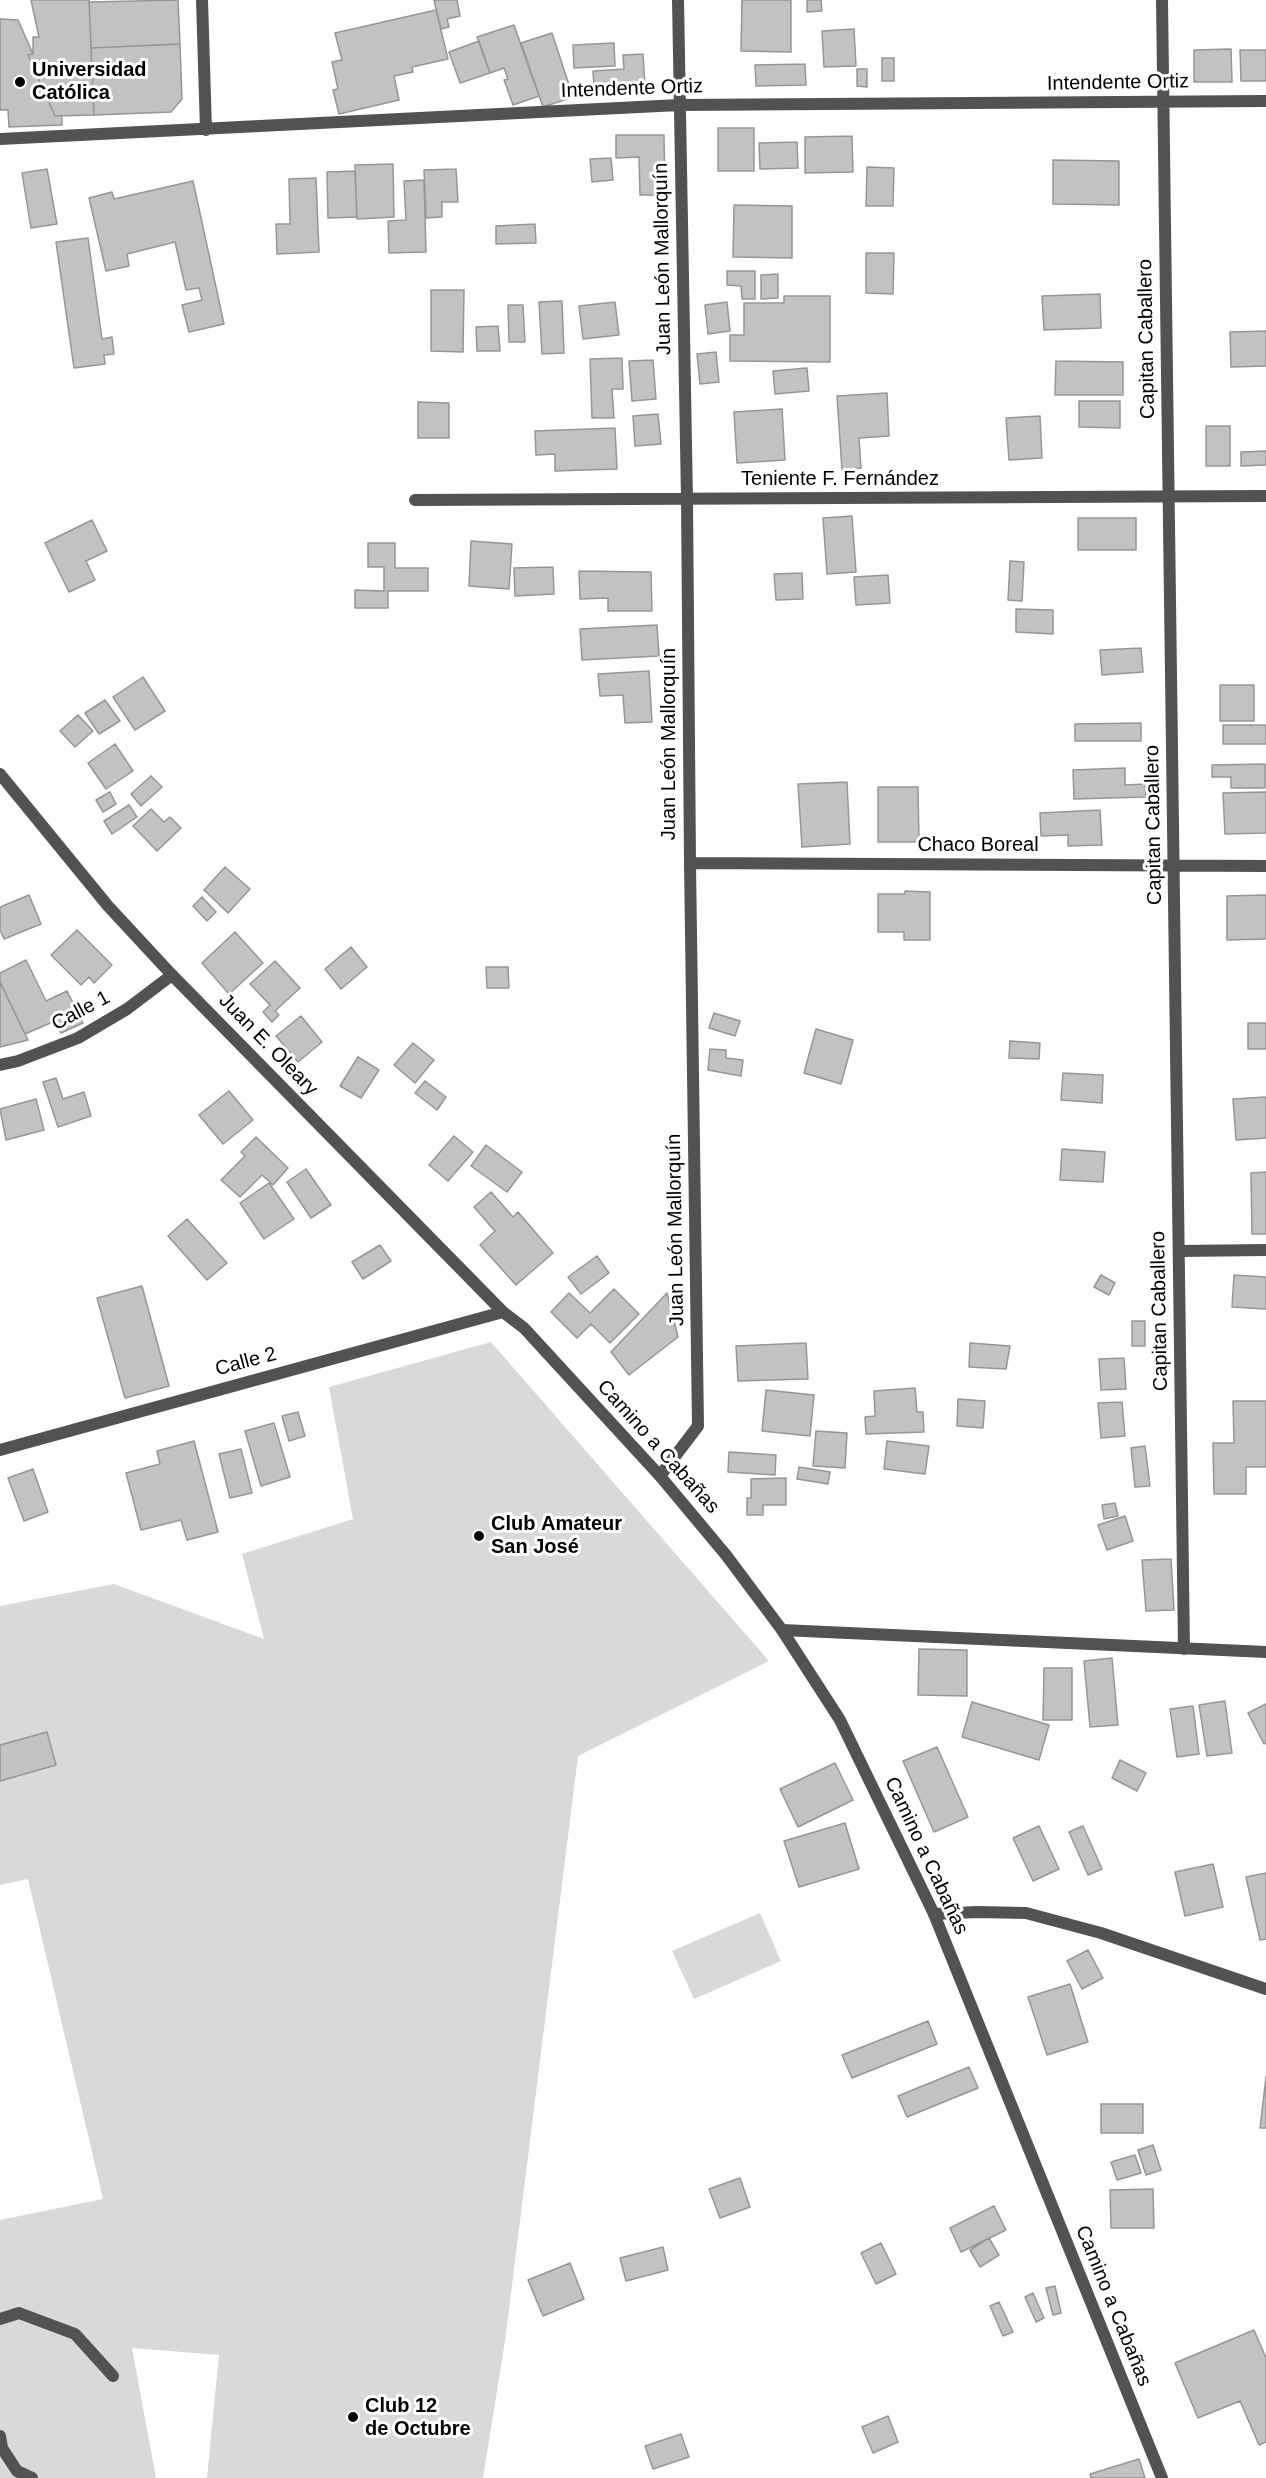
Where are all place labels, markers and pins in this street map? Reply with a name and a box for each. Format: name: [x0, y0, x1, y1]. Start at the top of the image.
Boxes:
place label: Universidad Católica: [32, 58, 146, 105]
marker: Universidad Católica: [13, 75, 27, 89]
place label: Club Amateur San José: [491, 1512, 622, 1559]
marker: Club Amateur San José: [472, 1529, 486, 1543]
place label: Club 12 de Octubre: [365, 2394, 471, 2441]
marker: Club 12 de Octubre: [346, 2410, 360, 2424]

